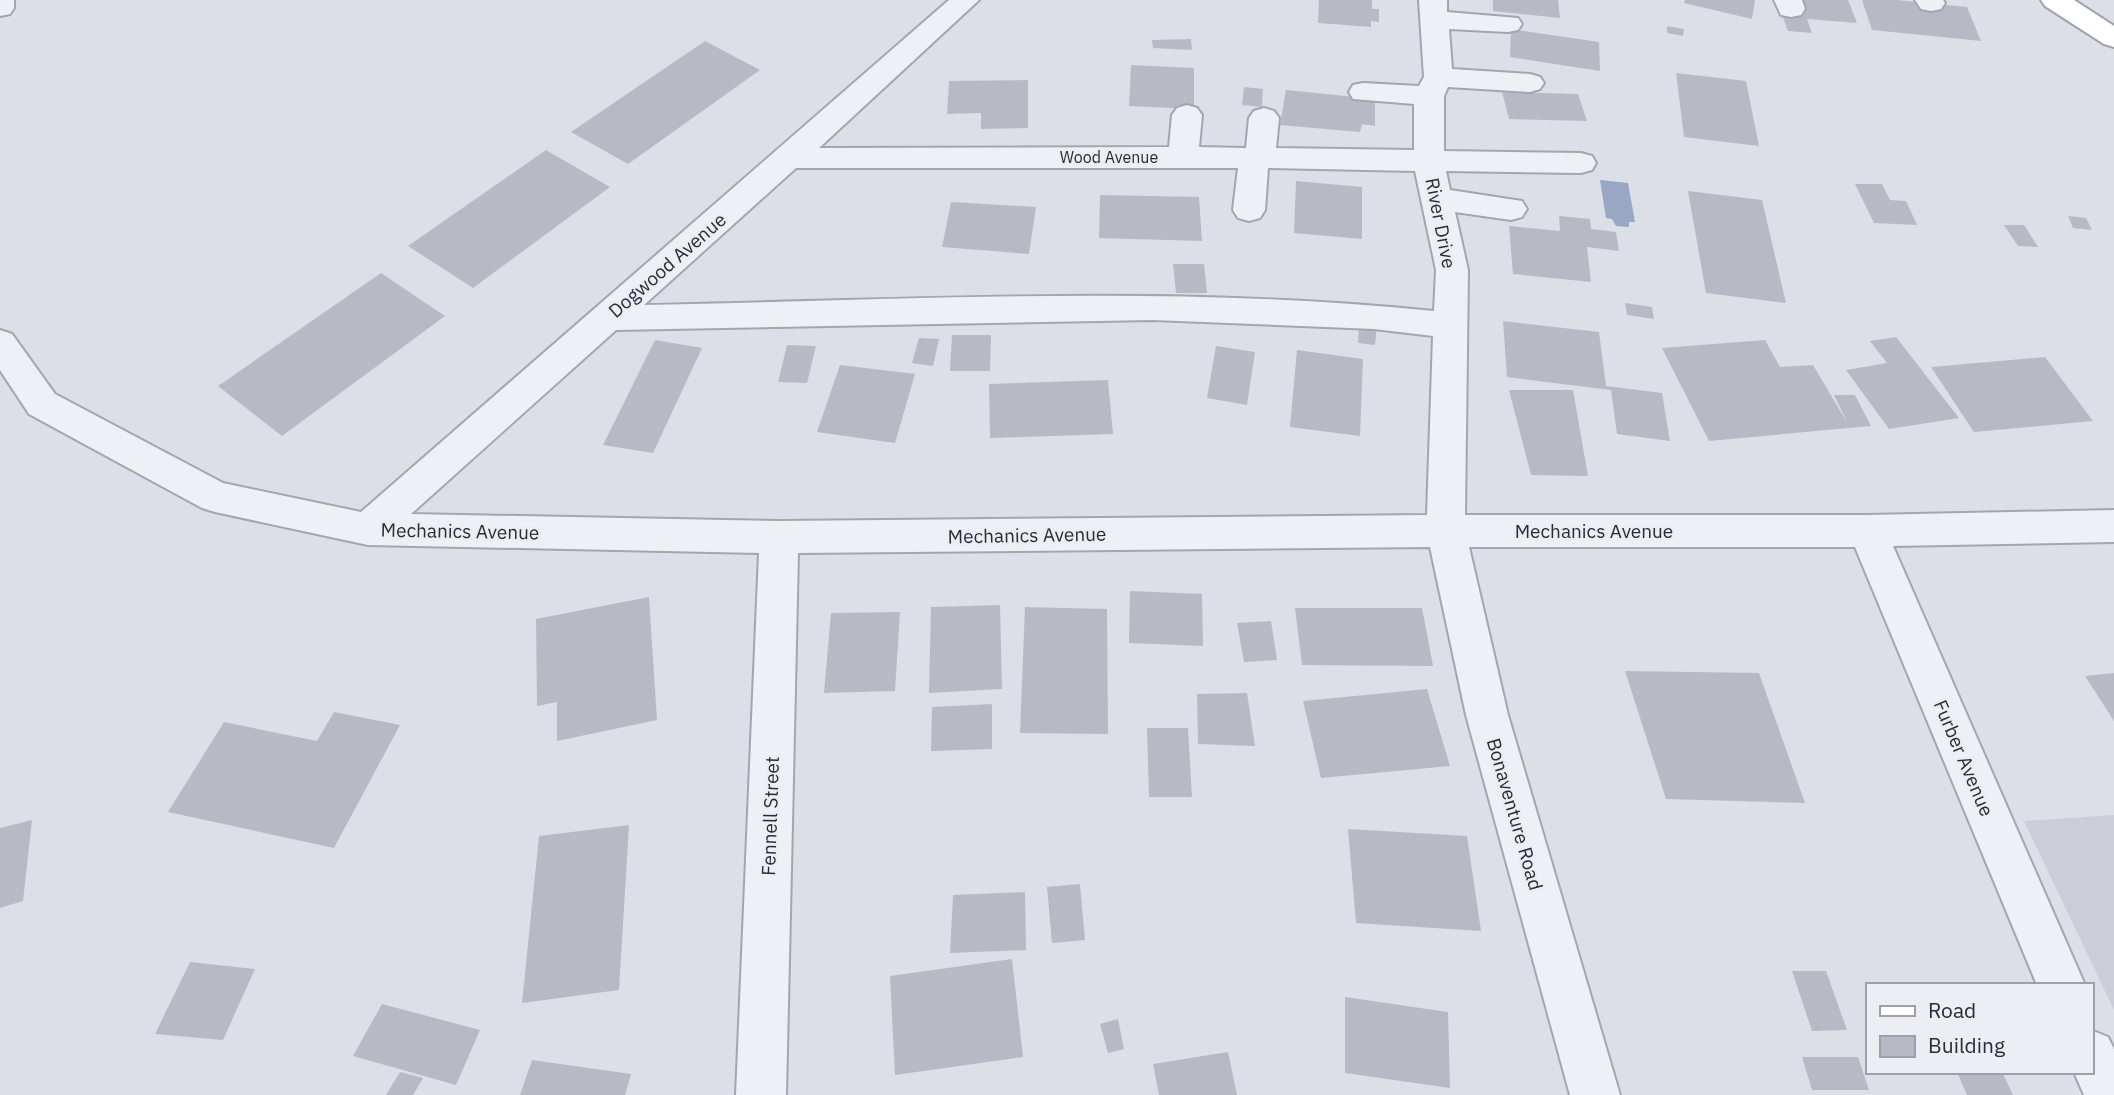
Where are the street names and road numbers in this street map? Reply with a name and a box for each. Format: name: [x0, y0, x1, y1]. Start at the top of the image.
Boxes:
street label: Wood Avenue: [1060, 147, 1158, 167]
street label: River Drive: [1420, 176, 1462, 270]
street label: Dogwood Avenue: [603, 207, 731, 323]
street label: Mechanics Avenue: [380, 518, 540, 544]
street label: Mechanics Avenue: [1515, 519, 1673, 543]
street label: Mechanics Avenue: [947, 522, 1107, 548]
street label: Furber Avenue: [1929, 696, 1999, 820]
street label: Bonaventure Road: [1482, 735, 1548, 893]
street label: Fennell Street: [756, 756, 784, 876]

